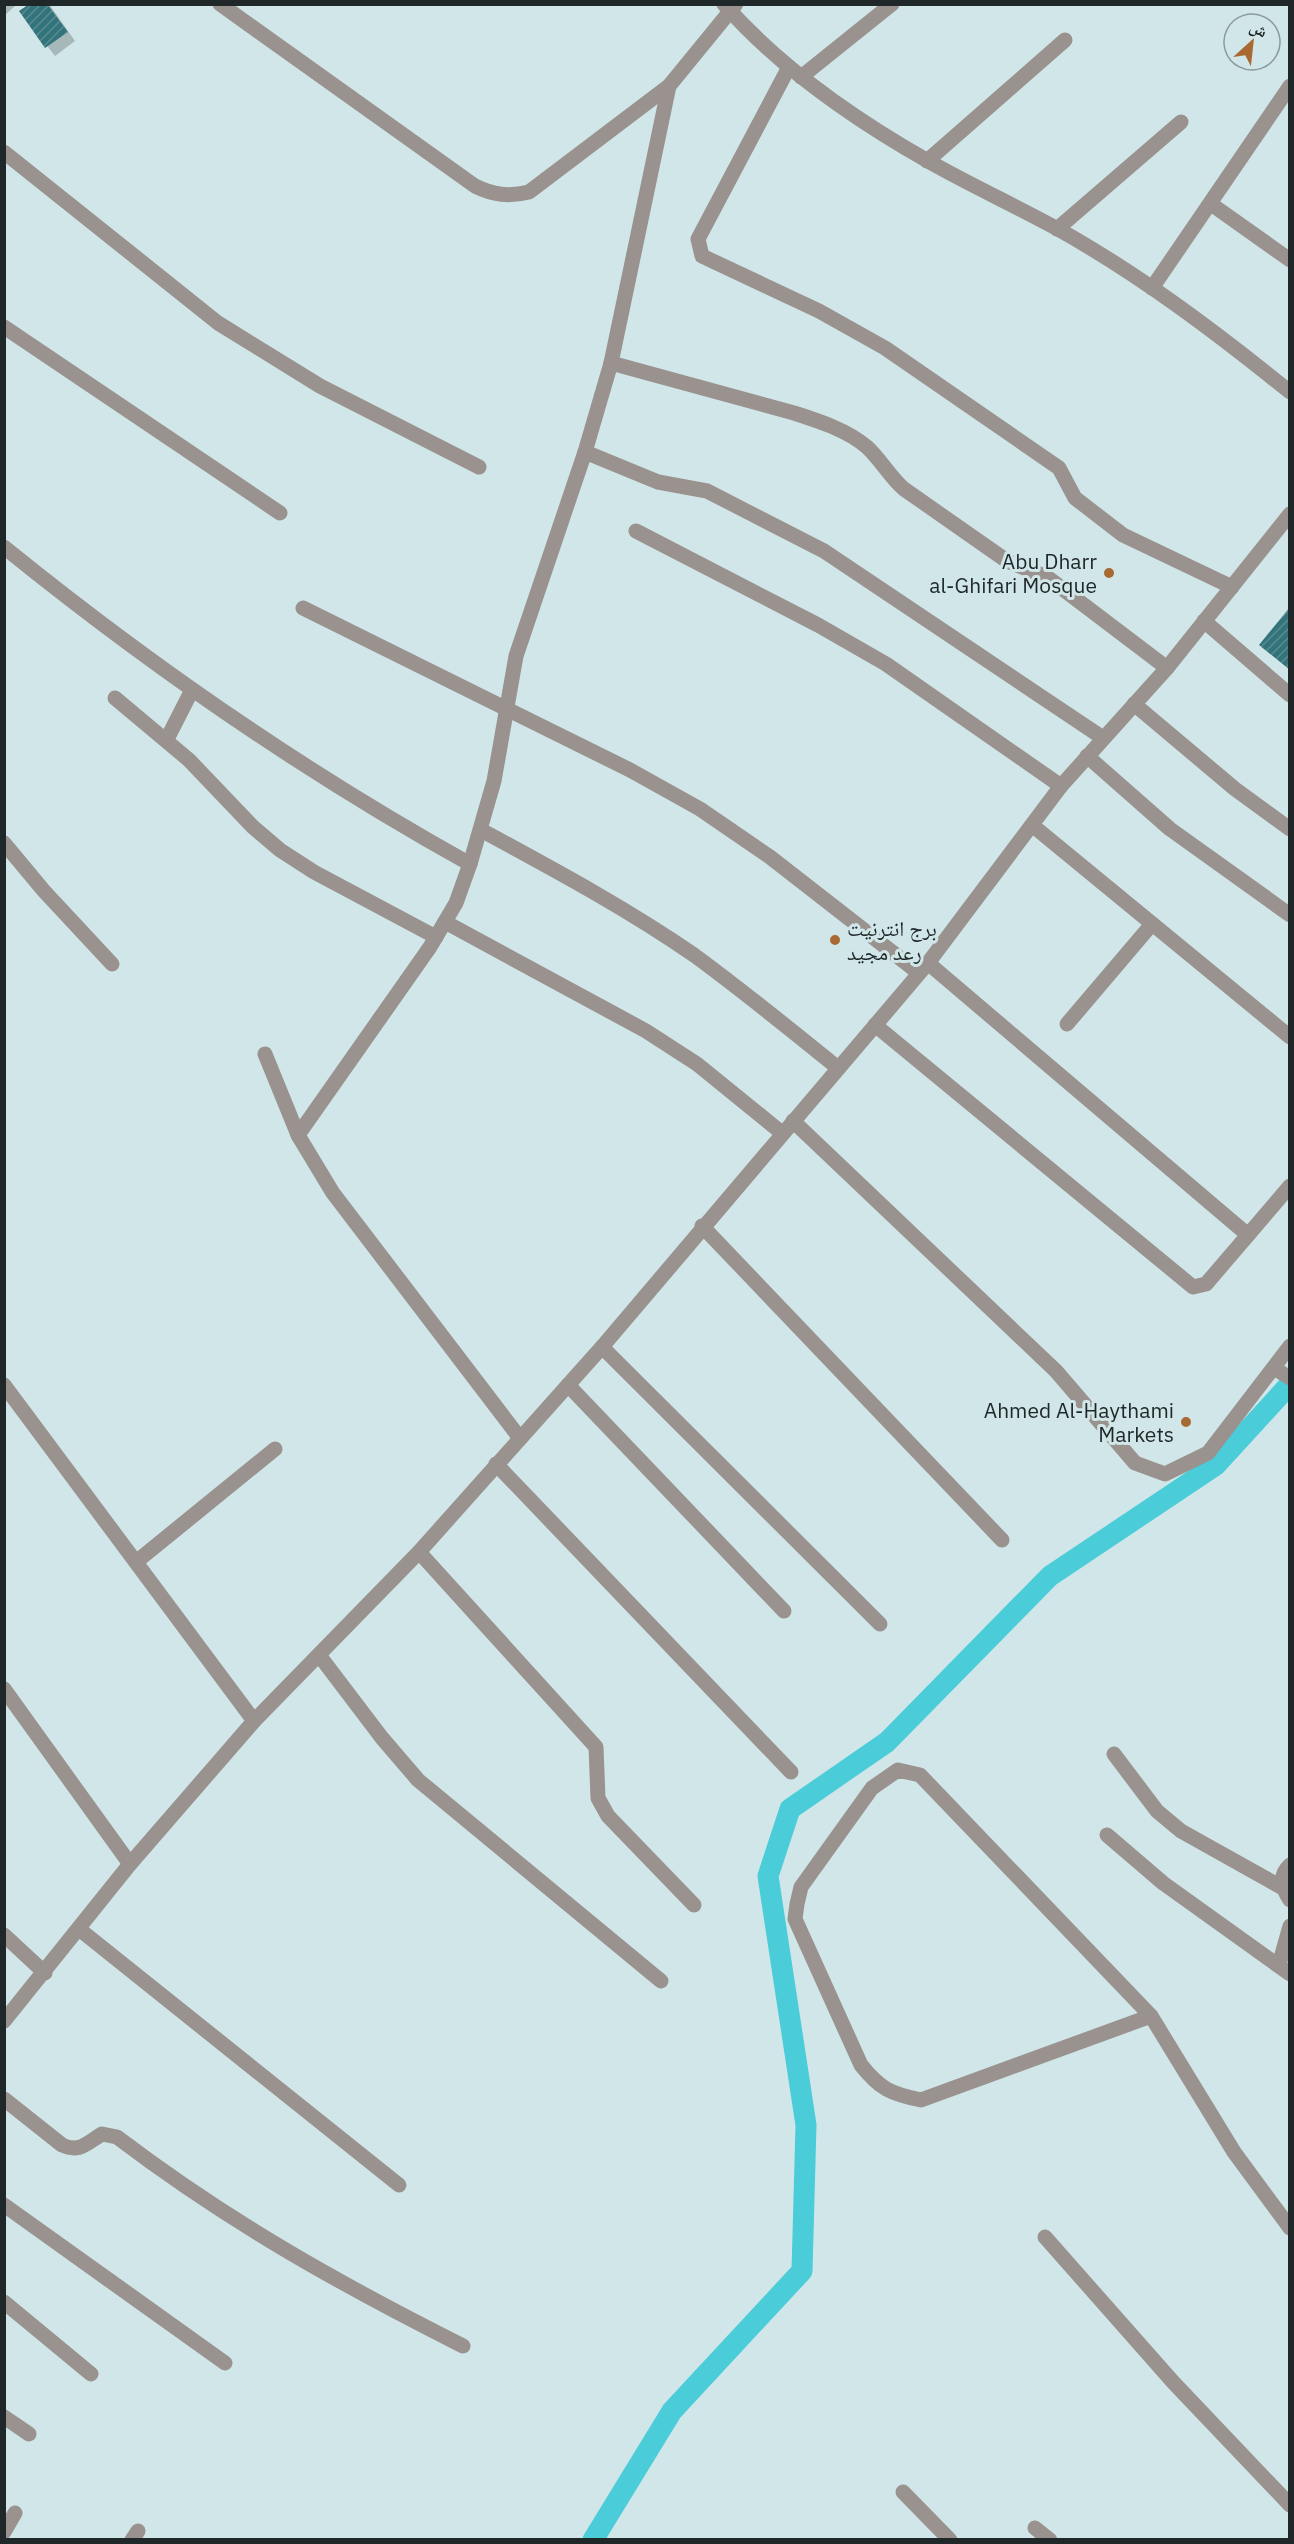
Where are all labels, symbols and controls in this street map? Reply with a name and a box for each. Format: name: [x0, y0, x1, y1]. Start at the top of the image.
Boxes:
north arrow: [1222, 12, 1282, 72]
text: ش: [1247, 16, 1271, 41]
place label: Abu Dharr al-Ghifari Mosque: [929, 547, 1097, 599]
marker: Abu Dharr al-Ghifari Mosque: [1102, 566, 1116, 580]
place label: برج انترنيت رعد مجيد: [847, 914, 937, 966]
marker: برج انترنيت رعد مجيد: [828, 933, 842, 947]
place label: Ahmed Al-Haythami Markets: [984, 1396, 1174, 1448]
marker: Ahmed Al-Haythami Markets: [1179, 1415, 1193, 1429]

